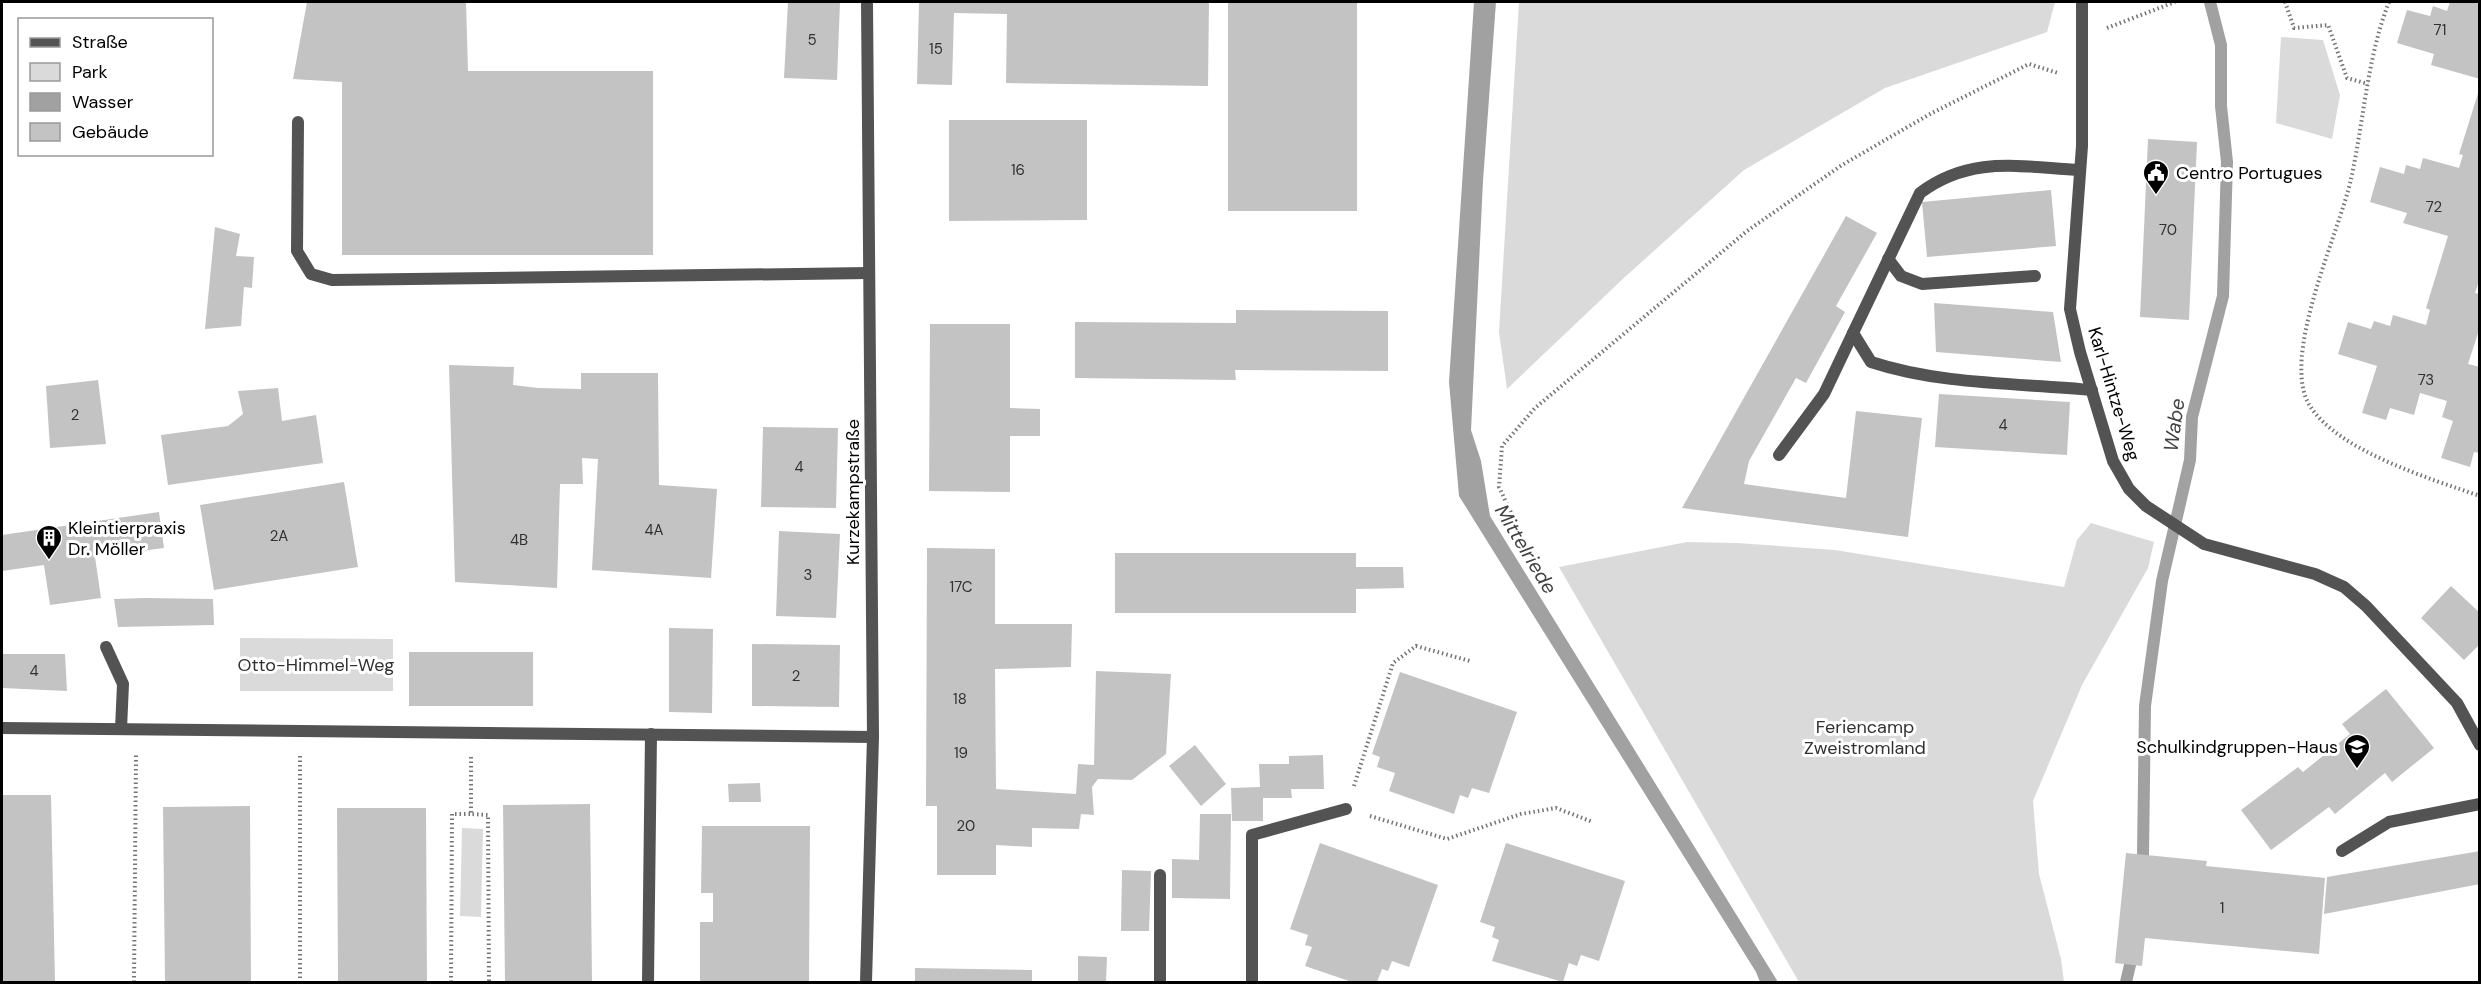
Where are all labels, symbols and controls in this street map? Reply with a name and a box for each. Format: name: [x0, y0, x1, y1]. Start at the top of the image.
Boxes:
legend: [18, 18, 213, 156]
house number: 71: [2434, 20, 2446, 40]
text: Straße: [72, 30, 128, 54]
house number: 5: [807, 30, 817, 50]
house number: 15: [929, 39, 943, 59]
text: Park: [72, 60, 108, 84]
text: Wasser: [72, 90, 134, 114]
text: Gebäude: [72, 120, 149, 144]
public building icon: Centro Portugues: [2141, 158, 2171, 196]
house number: 16: [1011, 160, 1025, 180]
place label: Centro Portugues: [2176, 161, 2323, 185]
house number: 72: [2426, 197, 2442, 217]
house number: 70: [2159, 220, 2177, 240]
street label: Karl-Hintze-Weg: [2082, 324, 2146, 464]
house number: 73: [2418, 370, 2434, 390]
water label: Wabe: [2157, 397, 2191, 453]
house number: 2: [71, 405, 79, 425]
house number: 4: [1998, 415, 2008, 435]
street label: Kurzekampstraße: [841, 419, 865, 565]
house number: 4: [794, 457, 804, 477]
water label: Mittelriede: [1489, 499, 1563, 599]
place label: Kleintierpraxis Dr. Möller: [68, 516, 186, 561]
house number: 4A: [644, 520, 664, 540]
building icon: Kleintierpraxis Dr. Möller: [34, 523, 64, 561]
house number: 2A: [270, 526, 288, 546]
house number: 4B: [510, 530, 528, 550]
house number: 3: [804, 565, 812, 585]
house number: 17C: [949, 577, 973, 597]
park label: Otto-Himmel-Weg: [238, 653, 394, 677]
house number: 4: [29, 661, 39, 681]
house number: 2: [792, 666, 800, 686]
house number: 18: [953, 689, 967, 709]
park label: Feriencamp Zweistromland: [1804, 715, 1926, 760]
school or university icon: Schulkindgruppen-Haus: [2342, 732, 2372, 770]
place label: Schulkindgruppen-Haus: [2136, 735, 2338, 759]
house number: 19: [954, 743, 968, 763]
house number: 20: [957, 816, 975, 836]
house number: 1: [2220, 898, 2224, 918]

